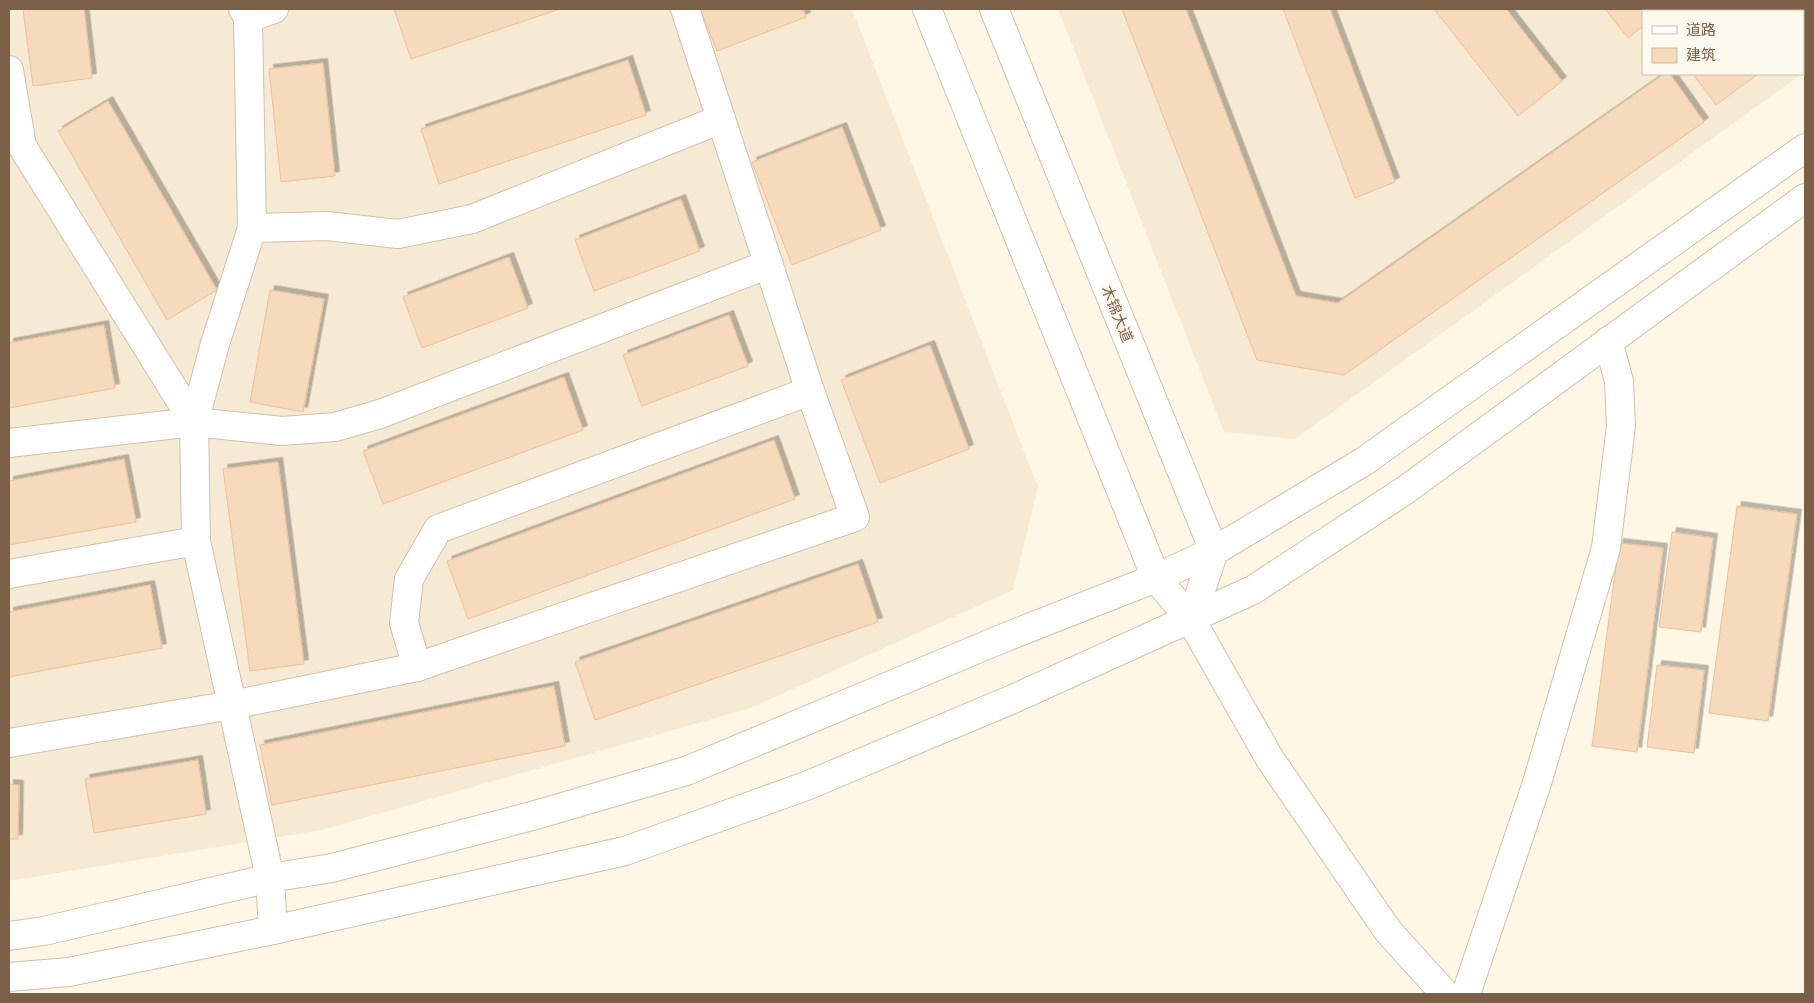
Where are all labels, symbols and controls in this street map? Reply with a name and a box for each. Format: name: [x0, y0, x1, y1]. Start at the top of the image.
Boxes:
legend: [1642, 10, 1804, 75]
text: 道路: [1686, 21, 1716, 39]
text: 建筑: [1686, 46, 1716, 64]
street label: 木锦大道: [1097, 283, 1137, 345]

